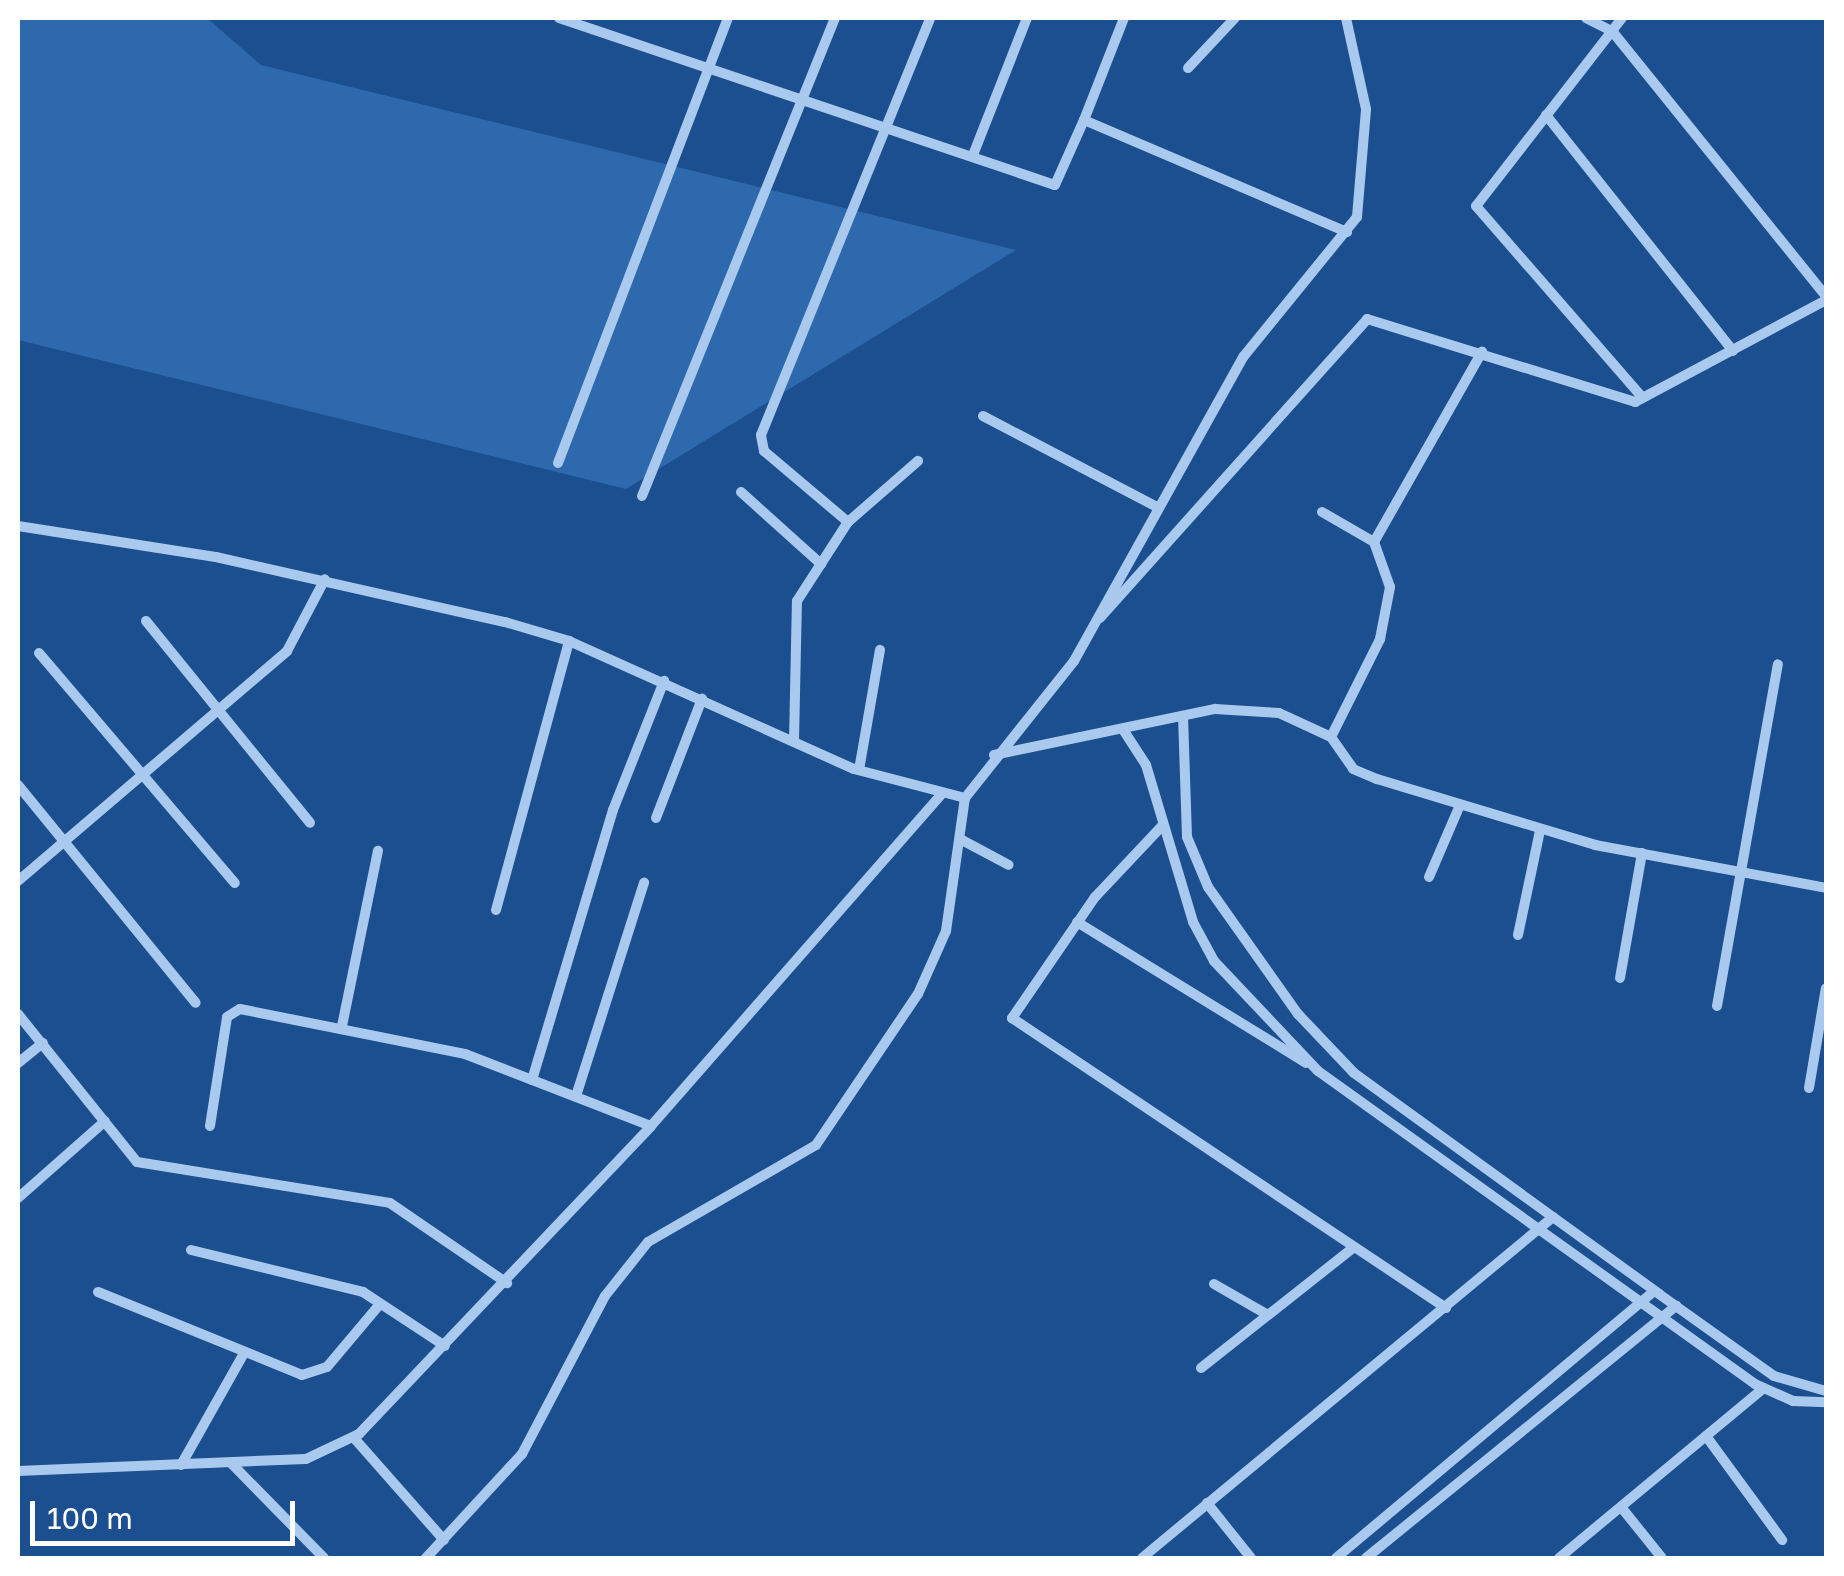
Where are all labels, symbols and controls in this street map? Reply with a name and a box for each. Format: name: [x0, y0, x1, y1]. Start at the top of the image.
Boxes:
scale bar: [35, 1481, 300, 1543]
text: 100 m: [47, 1500, 133, 1536]

